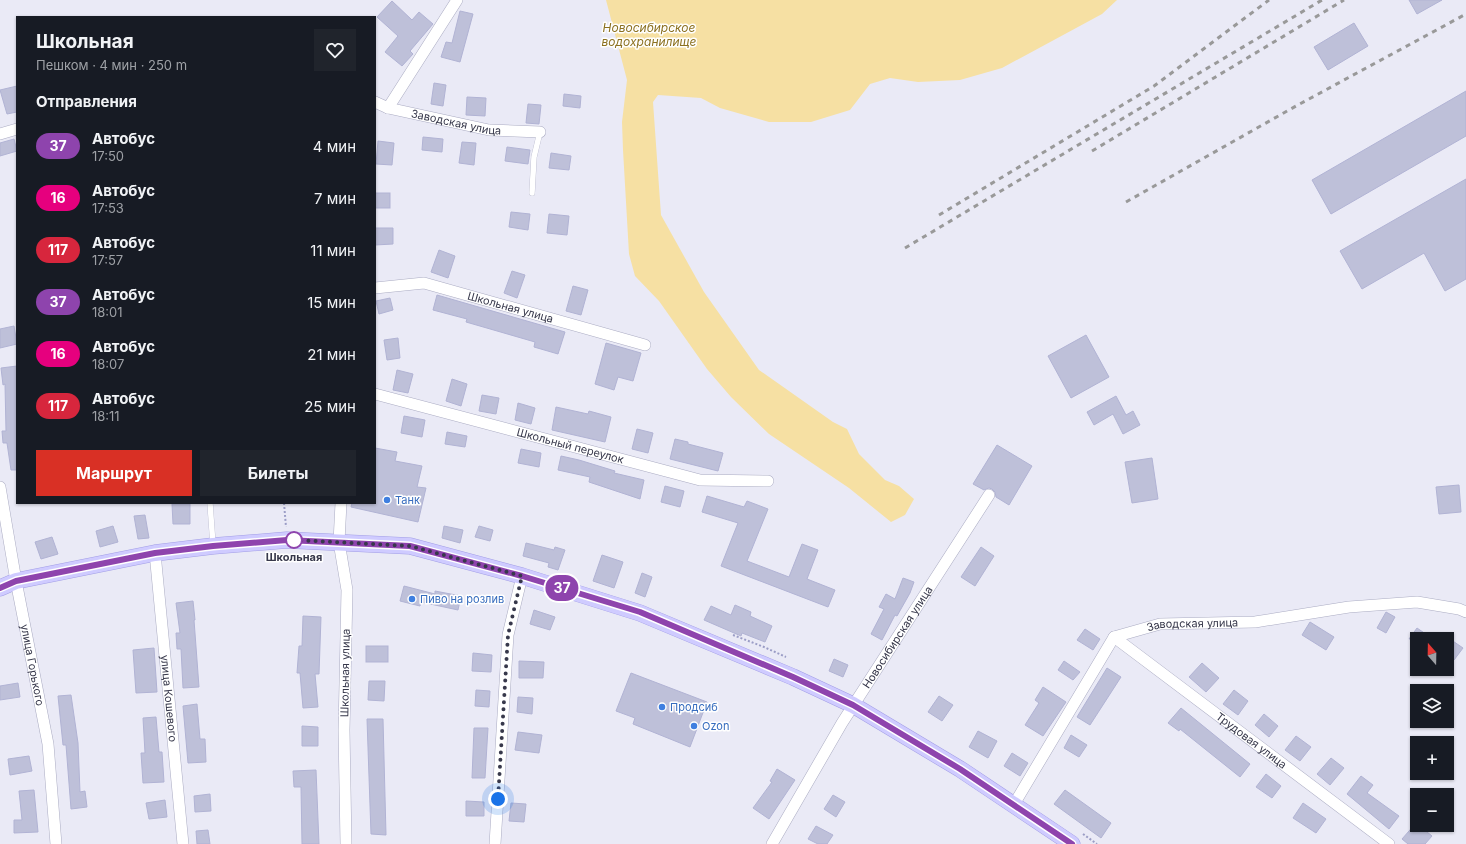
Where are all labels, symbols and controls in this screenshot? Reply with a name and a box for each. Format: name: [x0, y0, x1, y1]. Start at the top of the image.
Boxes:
water label: Новосибирское водохранилище: [602, 20, 697, 49]
button: heart: [314, 29, 356, 71]
text: Школьная: [36, 30, 134, 53]
text: Пешком · 4 мин · 250 m: [36, 57, 187, 73]
text: Отправления: [36, 92, 137, 111]
street label: Заводская улица: [410, 106, 501, 137]
text: Автобус: [92, 129, 155, 148]
text: 37: [49, 137, 67, 154]
text: 4 мин: [313, 137, 356, 156]
text: 17:50: [92, 148, 124, 164]
text: Автобус: [92, 181, 155, 200]
text: 16: [50, 189, 66, 206]
text: 7 мин: [314, 189, 356, 208]
text: 17:53: [92, 200, 124, 216]
text: Автобус: [92, 233, 155, 252]
text: 117: [48, 241, 68, 258]
text: 11 мин: [310, 241, 356, 260]
text: 17:57: [92, 252, 123, 268]
text: Автобус: [92, 285, 155, 304]
street label: Школьная улица: [466, 289, 555, 326]
text: 37: [49, 293, 67, 310]
text: 15 мин: [307, 293, 356, 312]
text: 18:01: [92, 304, 123, 320]
text: Автобус: [92, 337, 155, 356]
text: 16: [50, 345, 66, 362]
text: 21 мин: [307, 345, 356, 364]
text: 18:07: [92, 356, 124, 372]
text: Автобус: [92, 389, 155, 408]
text: 117: [48, 397, 68, 414]
text: 25 мин: [304, 397, 356, 416]
text: 18:11: [92, 408, 120, 424]
street label: Школьный переулок: [515, 425, 625, 467]
button: Маршрут: [36, 450, 192, 496]
button: Билеты: [200, 450, 356, 496]
place label: Танк: [395, 493, 420, 507]
marker: Танк: [382, 495, 392, 505]
marker: Школьная: [285, 531, 303, 549]
place label: Школьная: [266, 550, 322, 564]
line badge: 37: [544, 575, 580, 601]
text: 37: [553, 579, 571, 596]
street label: Новосибирская улица: [859, 583, 936, 691]
place label: Пиво на розлив: [420, 592, 504, 606]
marker: Пиво на розлив: [407, 594, 417, 604]
street label: Заводская улица: [1145, 615, 1238, 634]
street label: улица Горького: [18, 623, 47, 707]
street label: Школьная улица: [337, 629, 353, 717]
north arrow: [1410, 632, 1454, 676]
map controls: [1410, 632, 1454, 832]
street label: улица Кошевого: [158, 654, 180, 743]
button: layers: [1410, 684, 1454, 728]
place label: Продсиб: [670, 700, 718, 714]
marker: Продсиб: [657, 702, 667, 712]
street label: Трудовая улица: [1213, 709, 1290, 772]
place label: Ozon: [702, 719, 729, 733]
marker: Ozon: [689, 721, 699, 731]
button: +: [1410, 736, 1454, 780]
button: −: [1410, 788, 1454, 832]
your location: [488, 789, 508, 809]

